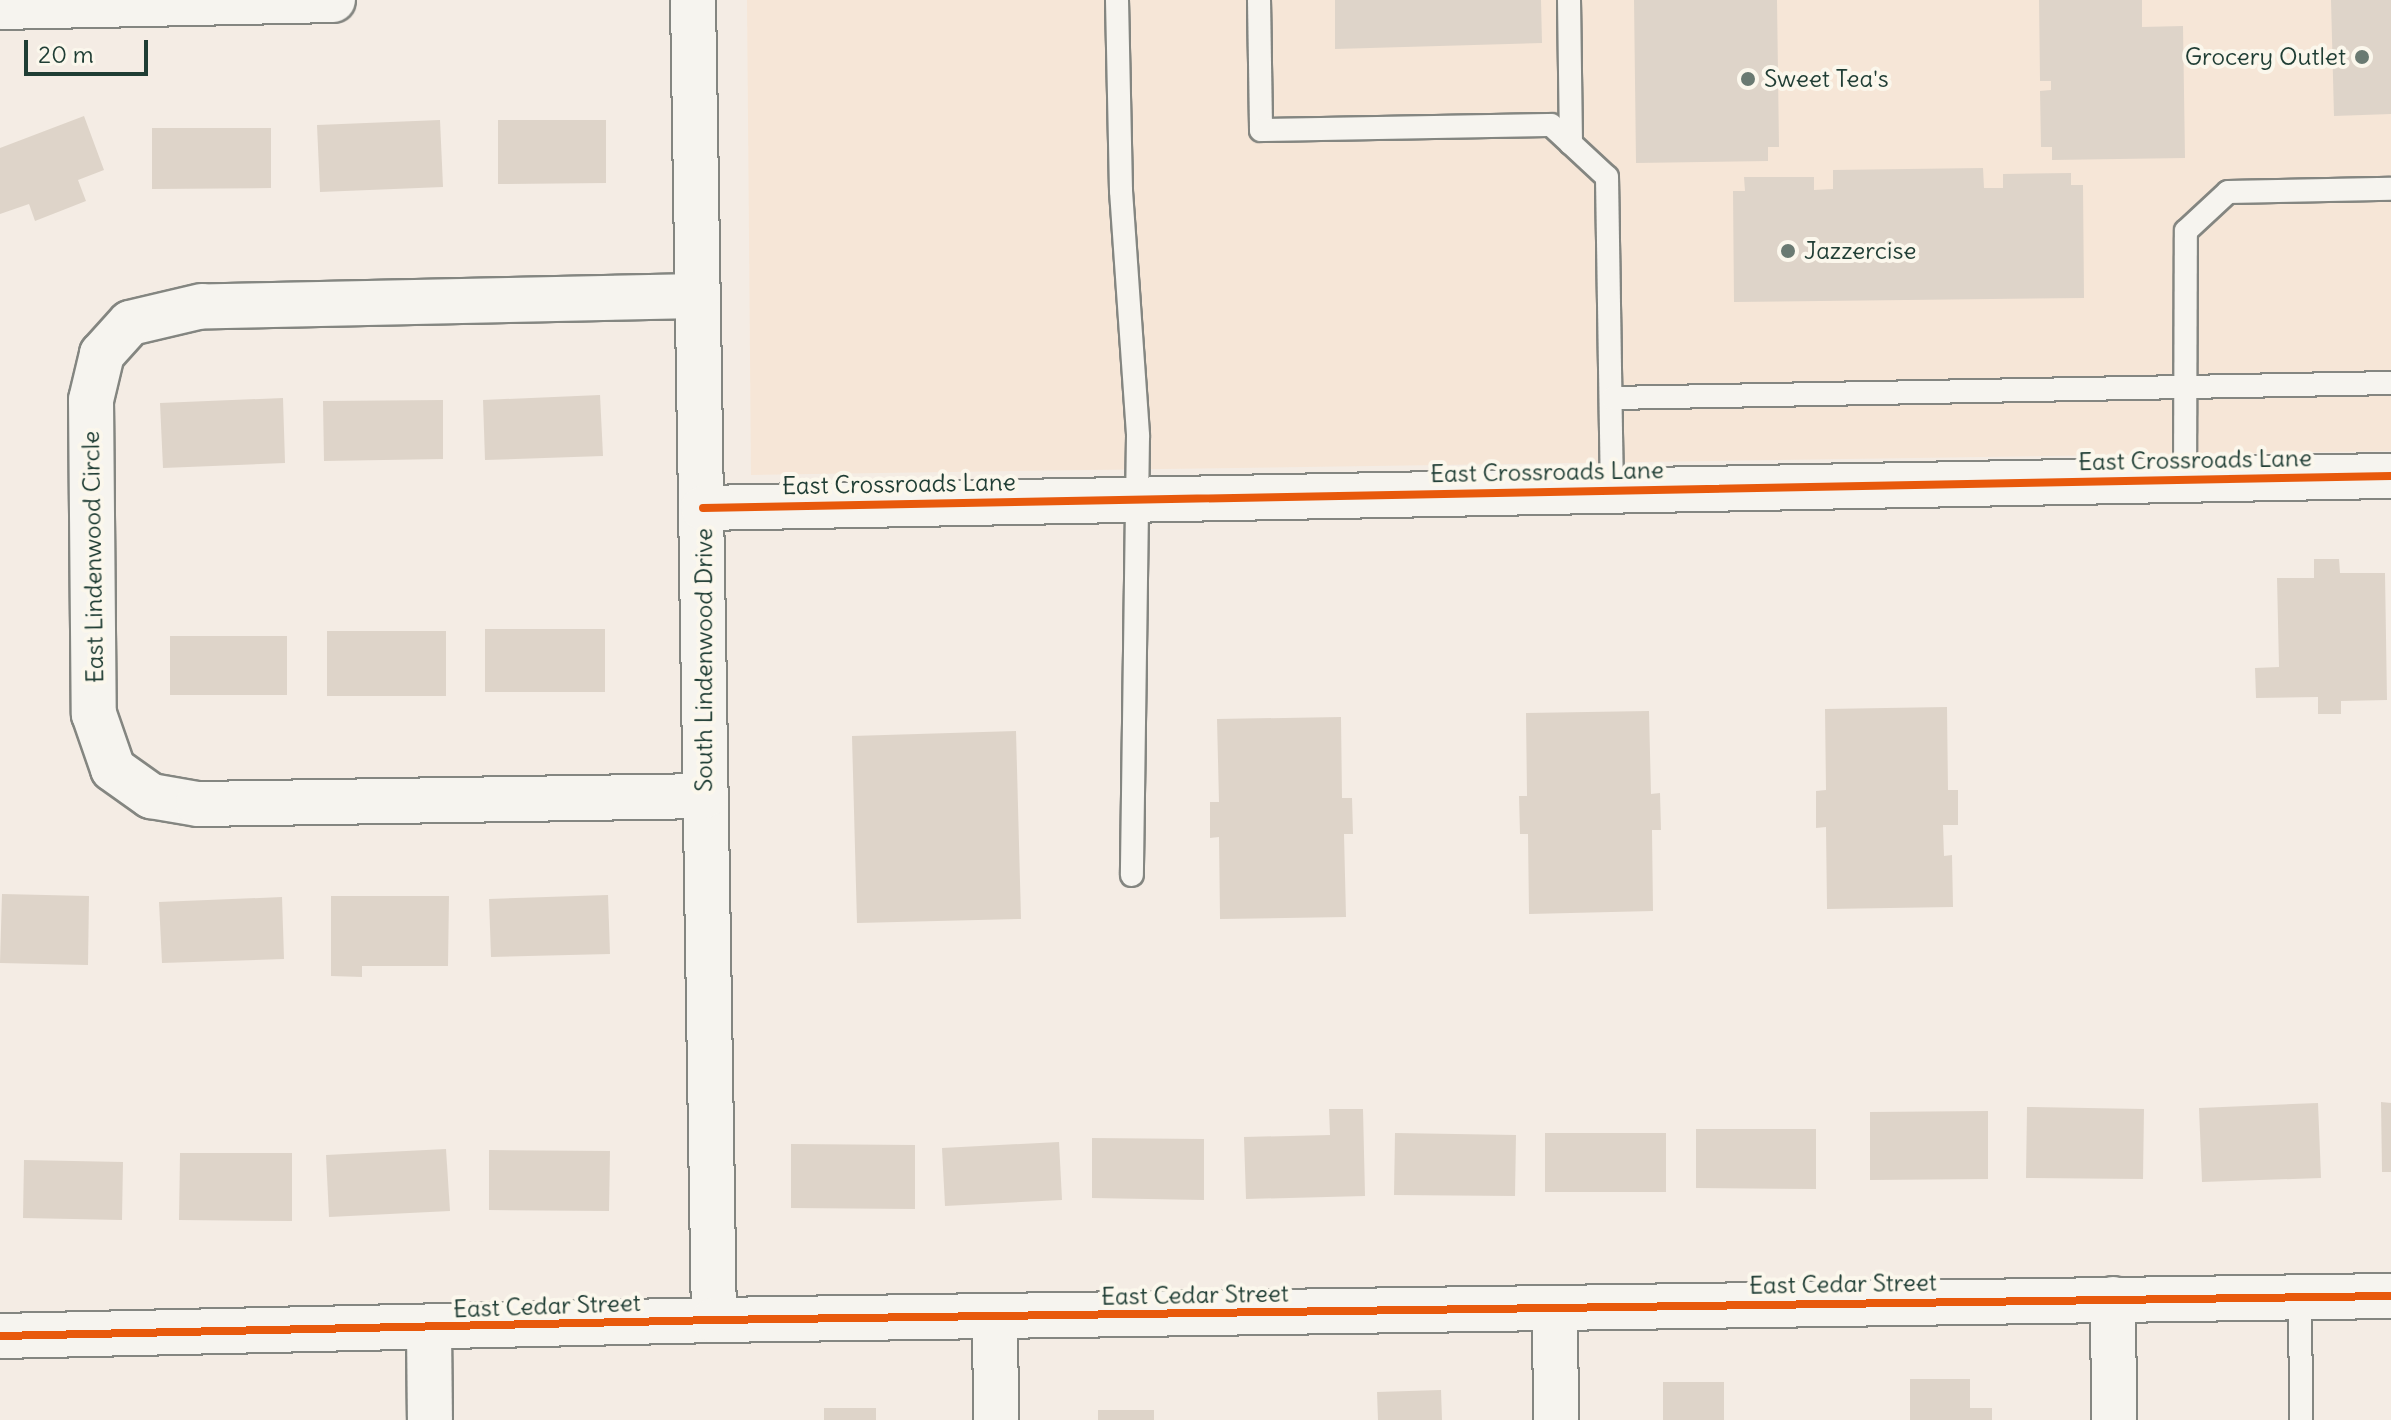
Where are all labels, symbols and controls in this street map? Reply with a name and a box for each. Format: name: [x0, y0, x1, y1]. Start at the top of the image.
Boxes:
scale bar: [28, 24, 152, 74]
text: 20 m: [38, 39, 94, 69]
place label: Grocery Outlet: [2185, 43, 2346, 71]
marker: Grocery Outlet: [2353, 48, 2371, 66]
place label: Sweet Tea's: [1764, 65, 1889, 93]
marker: Sweet Tea's: [1739, 70, 1757, 88]
place label: Jazzercise: [1804, 237, 1916, 265]
marker: Jazzercise: [1779, 242, 1797, 260]
street label: East Lindenwood Circle: [76, 431, 110, 683]
street label: East Crossroads Lane: [2078, 444, 2312, 476]
street label: East Crossroads Lane: [1430, 456, 1664, 488]
street label: East Crossroads Lane: [782, 468, 1016, 500]
street label: South Lindenwood Drive: [690, 528, 718, 792]
street label: East Cedar Street: [1749, 1268, 1937, 1300]
street label: East Cedar Street: [1101, 1279, 1289, 1311]
street label: East Cedar Street: [453, 1288, 641, 1324]

